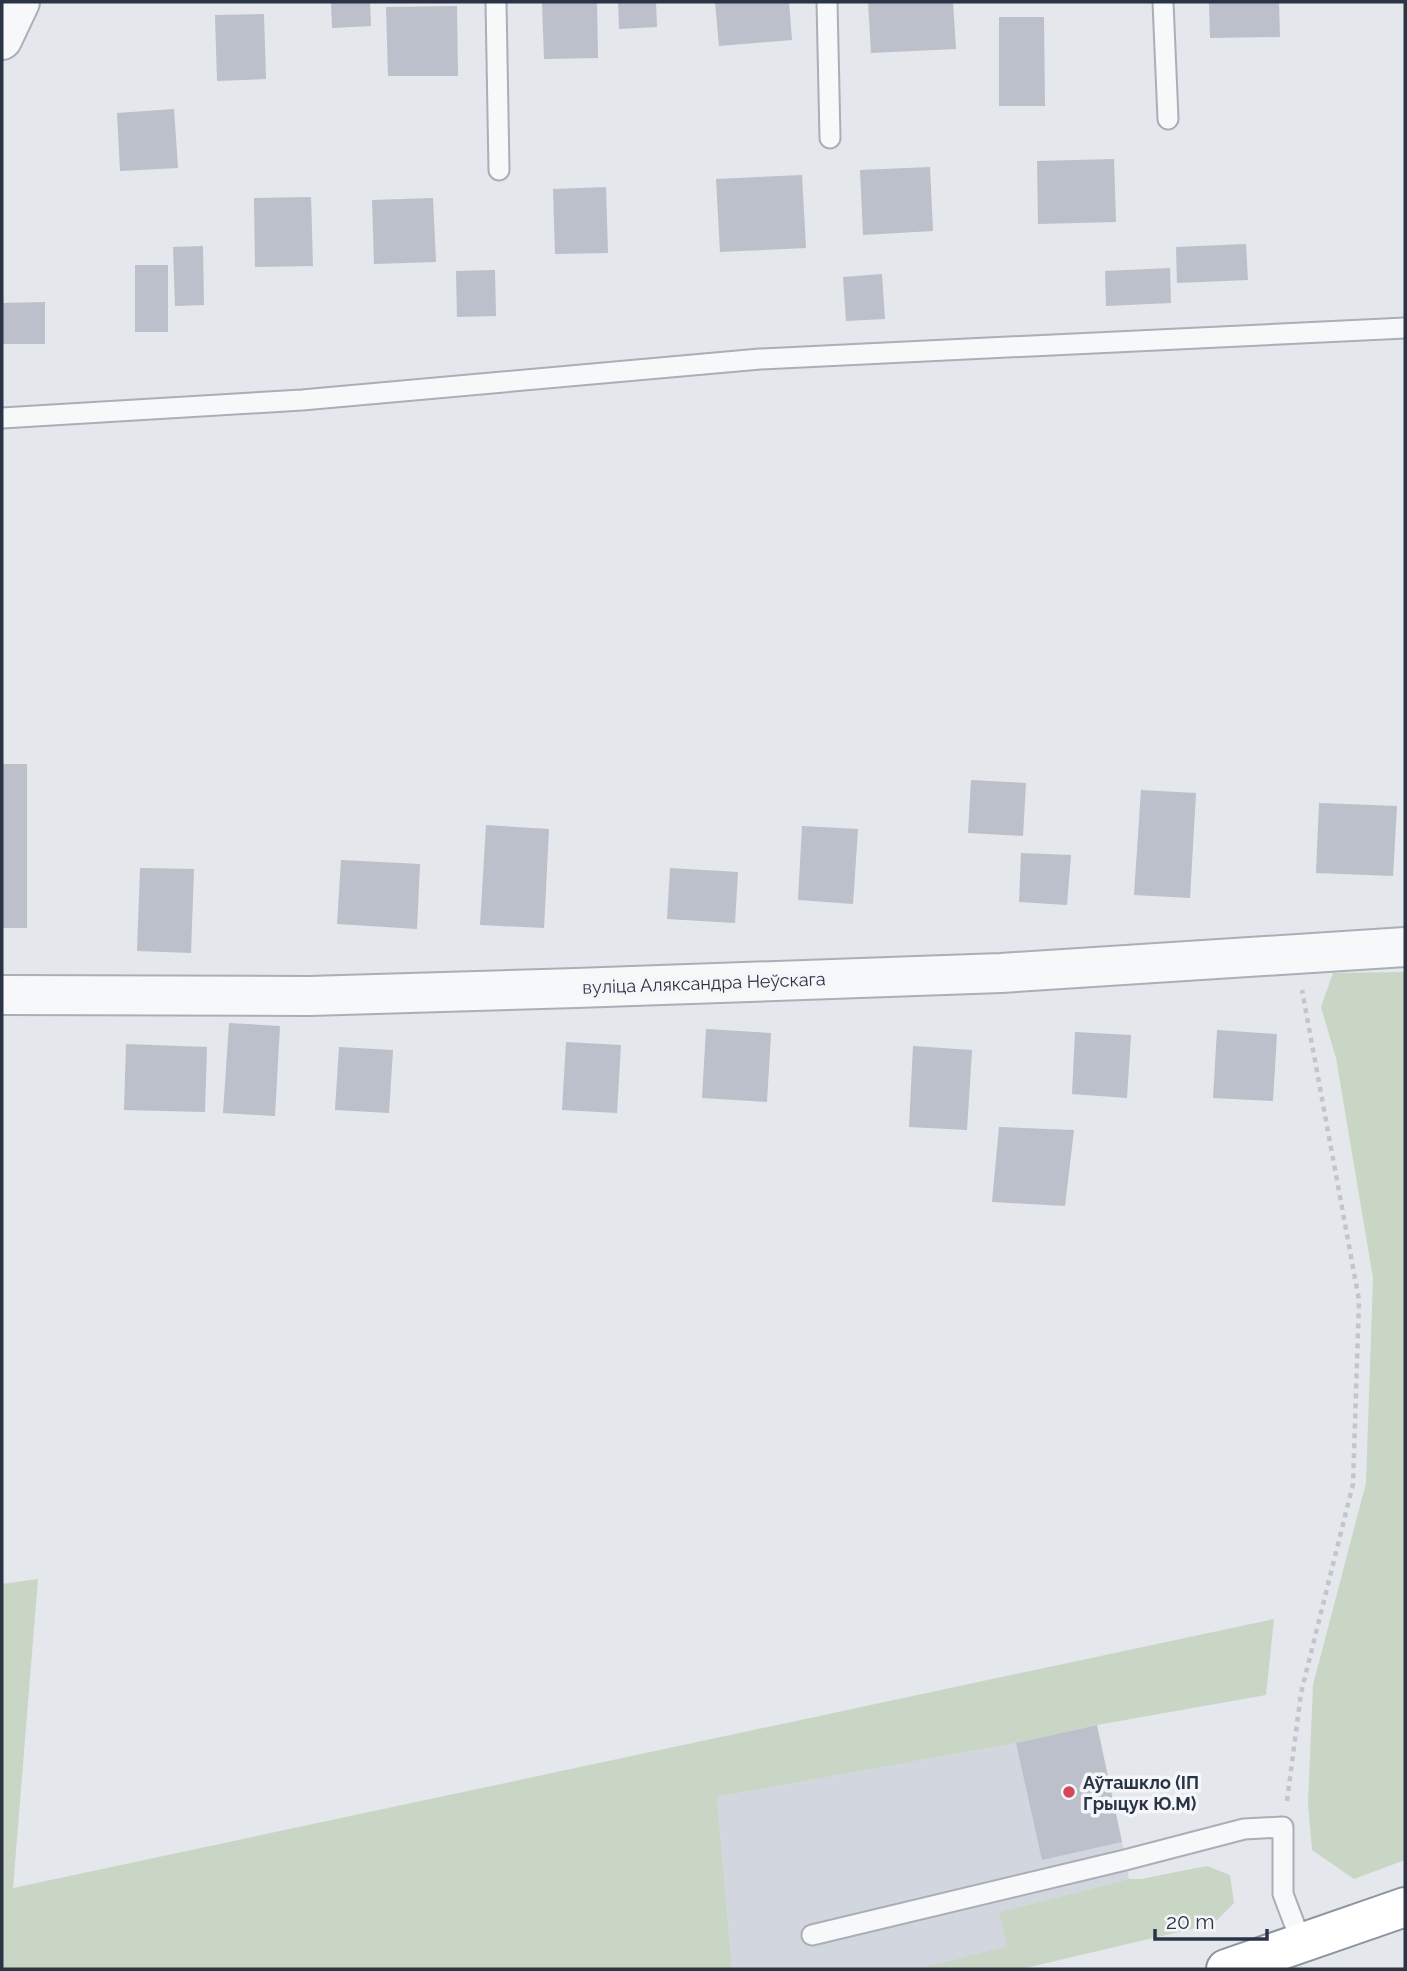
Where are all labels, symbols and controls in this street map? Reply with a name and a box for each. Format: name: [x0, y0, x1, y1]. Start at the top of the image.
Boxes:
street label: вуліца Аляксандра Неўскага: [582, 968, 826, 998]
place label: Аўташкло (ІП Грыцук Ю.М): [1083, 1772, 1199, 1814]
marker: Аўташкло (ІП Грыцук Ю.М): [1061, 1784, 1077, 1800]
scale bar: [1155, 1898, 1267, 1942]
text: 20 m: [1166, 1909, 1214, 1934]

